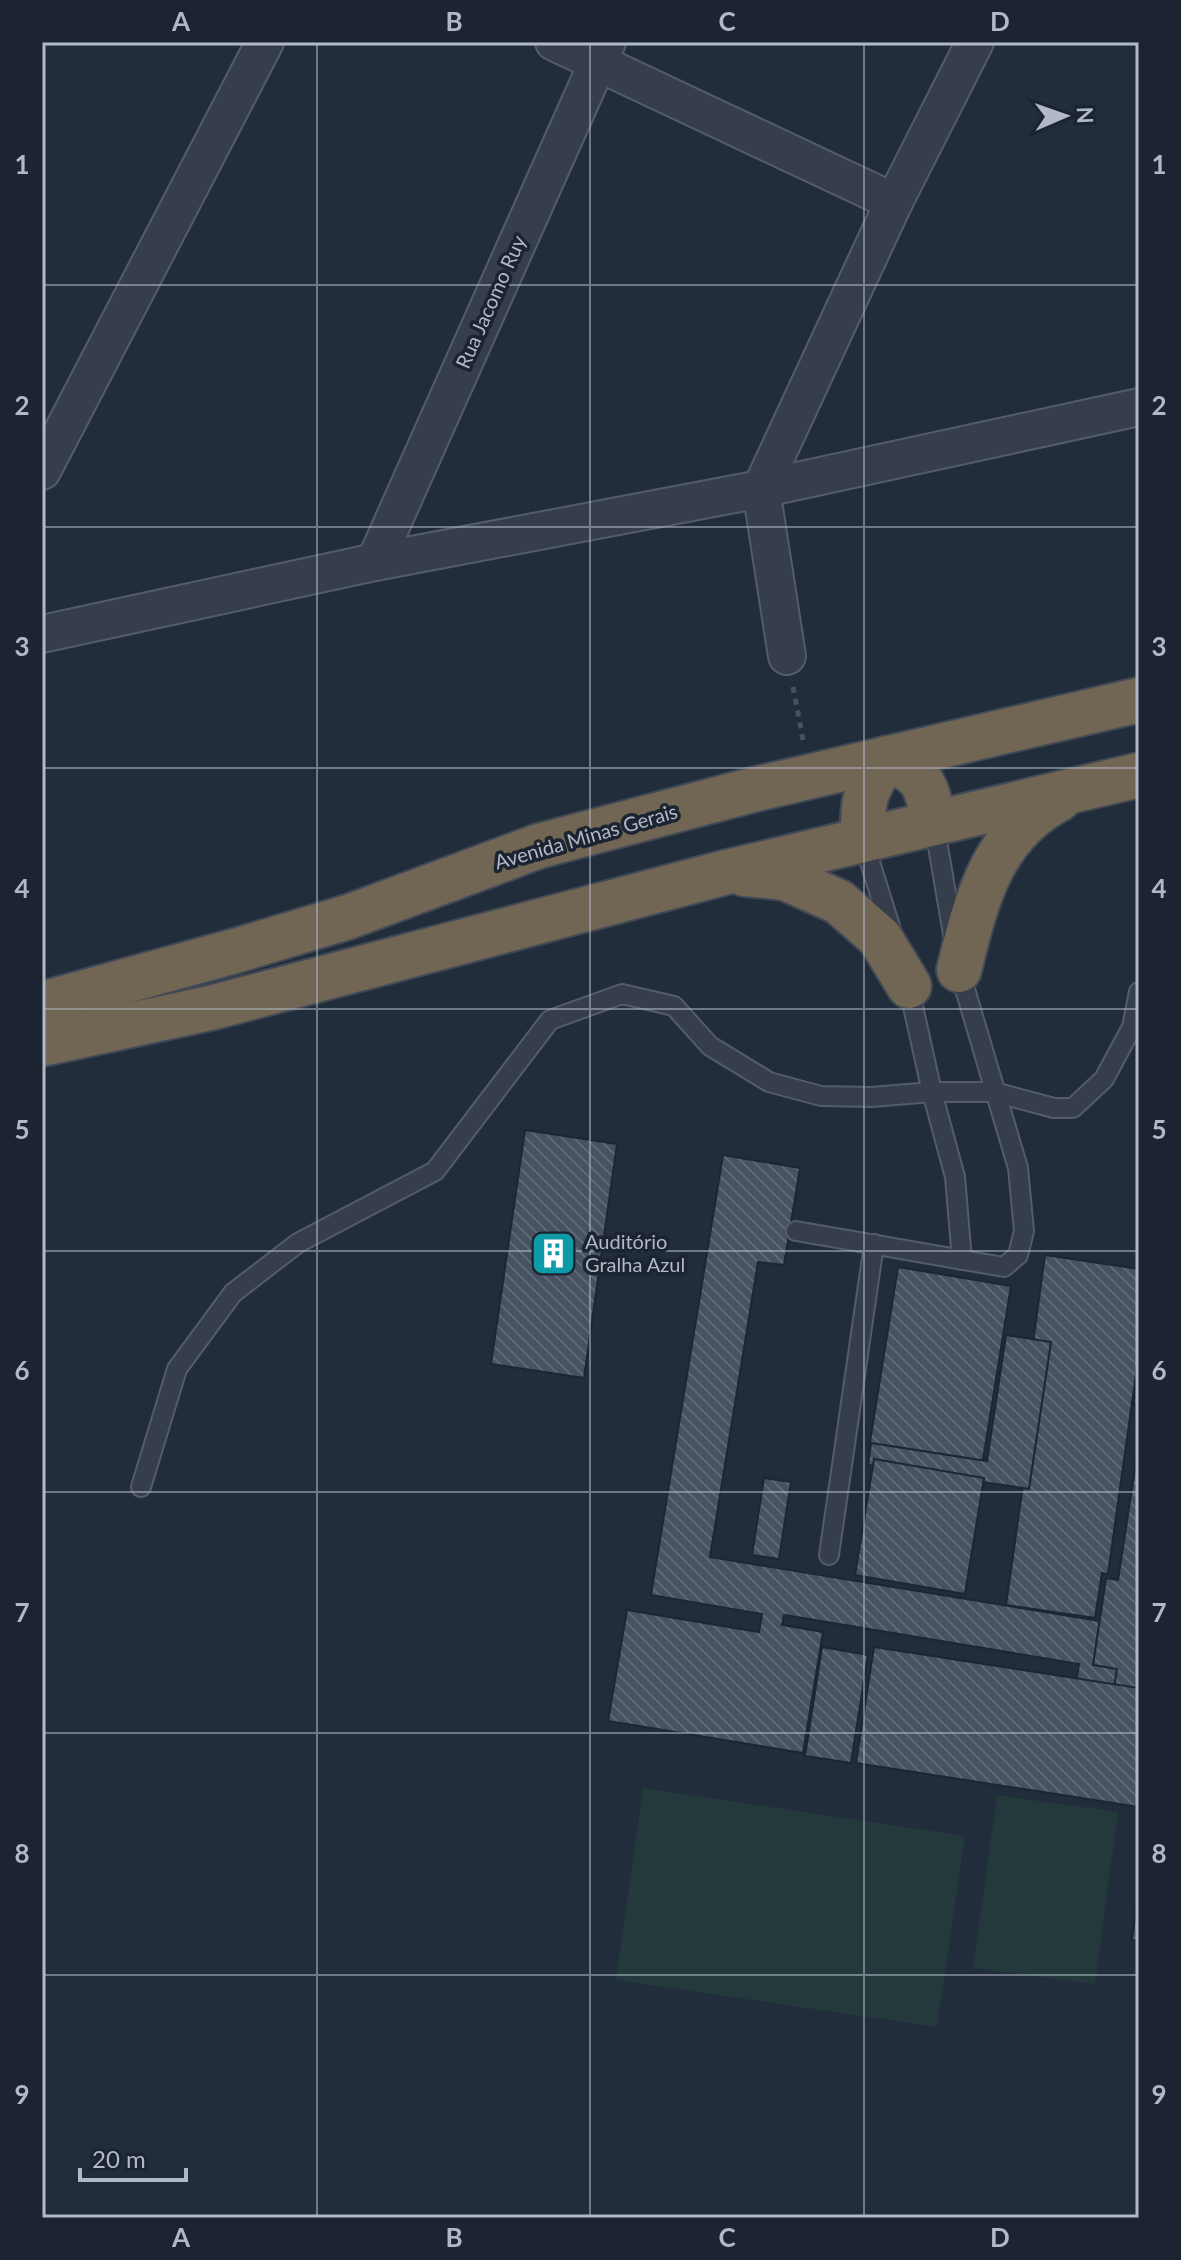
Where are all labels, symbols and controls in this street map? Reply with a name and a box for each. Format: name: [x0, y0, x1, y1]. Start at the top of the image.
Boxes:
text: A: [171, 5, 191, 37]
text: B: [445, 5, 463, 37]
text: C: [718, 5, 736, 37]
text: D: [990, 5, 1010, 37]
north arrow: [1025, 76, 1105, 156]
text: N: [1072, 106, 1099, 124]
text: 1: [14, 148, 30, 180]
text: 1: [1151, 148, 1167, 180]
street label: Rua Jacomo Ruy: [450, 231, 530, 372]
text: 2: [14, 389, 30, 421]
text: 2: [1151, 389, 1167, 421]
text: 3: [14, 630, 30, 662]
text: 3: [1151, 630, 1167, 662]
street label: Avenida Minas Gerais: [491, 798, 680, 874]
text: 4: [14, 872, 30, 904]
text: 4: [1151, 872, 1167, 904]
text: 5: [14, 1113, 30, 1145]
text: 5: [1151, 1113, 1167, 1145]
place label: Auditório Gralha Azul: [585, 1229, 685, 1276]
building icon: Auditório Gralha Azul: [530, 1230, 578, 1278]
text: 6: [14, 1354, 30, 1386]
text: 6: [1151, 1354, 1167, 1386]
text: 7: [14, 1596, 30, 1628]
text: 7: [1151, 1596, 1167, 1628]
text: 8: [14, 1837, 30, 1869]
text: 8: [1151, 1837, 1167, 1869]
text: 9: [14, 2078, 30, 2110]
text: 9: [1151, 2078, 1167, 2110]
scale bar: [80, 2132, 186, 2182]
text: 20 m: [92, 2144, 146, 2173]
text: A: [171, 2221, 191, 2253]
text: B: [445, 2221, 463, 2253]
text: C: [718, 2221, 736, 2253]
text: D: [990, 2221, 1010, 2253]

